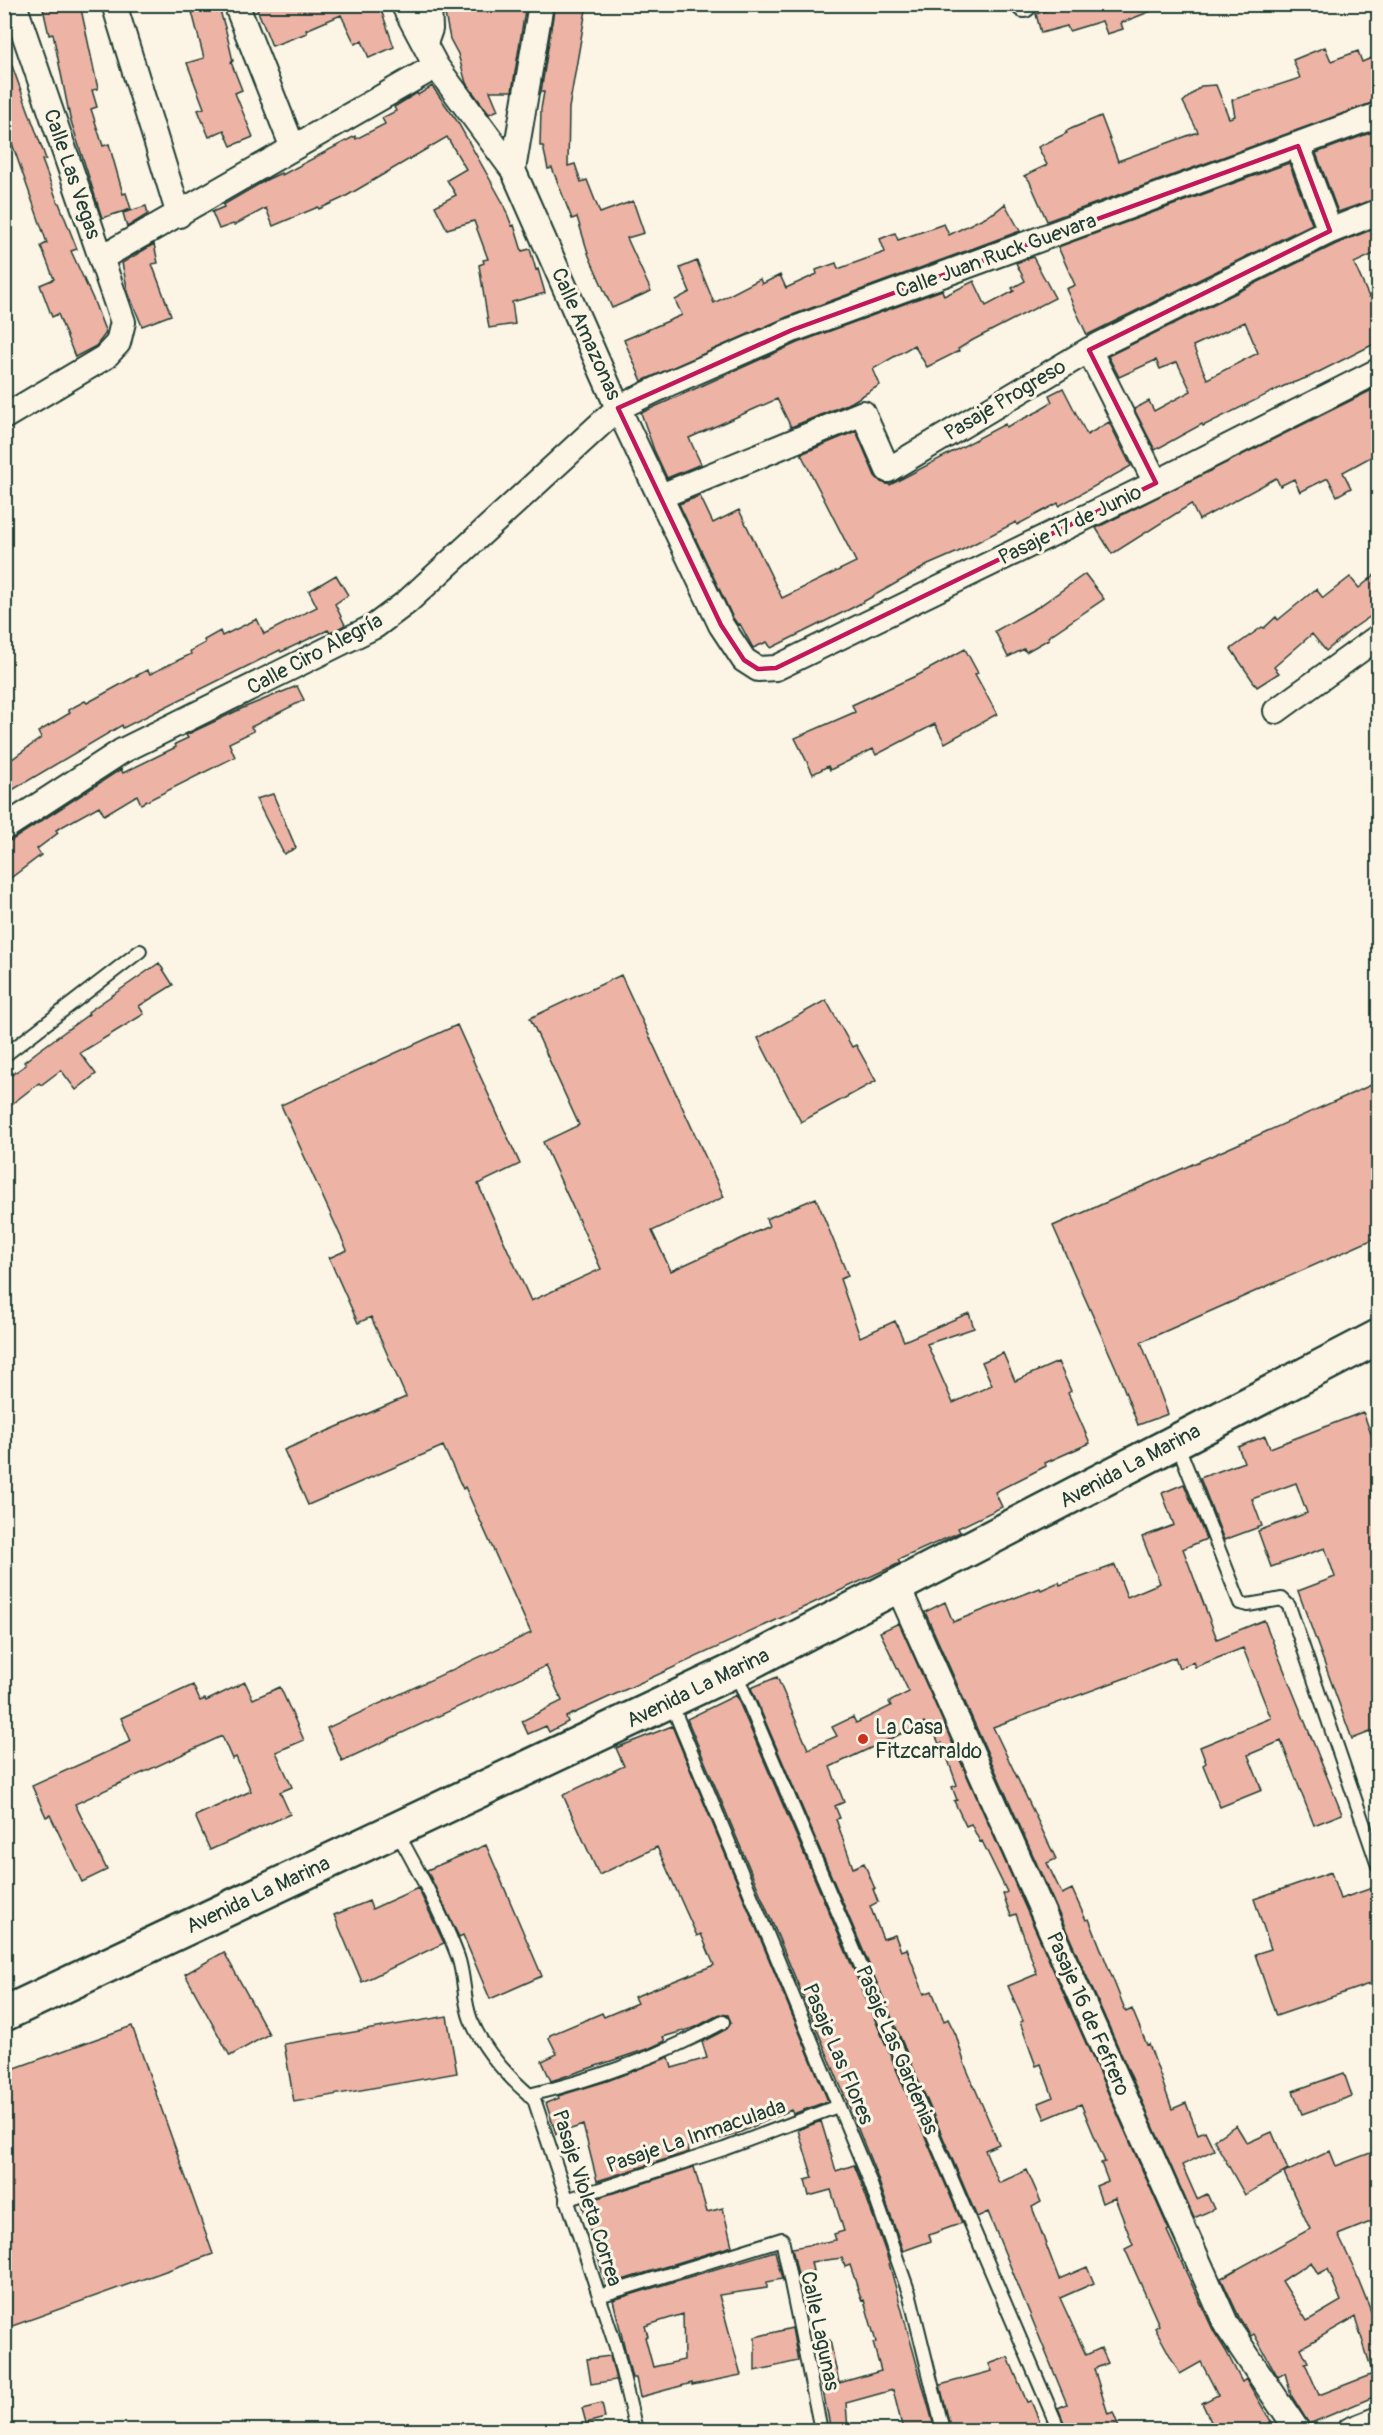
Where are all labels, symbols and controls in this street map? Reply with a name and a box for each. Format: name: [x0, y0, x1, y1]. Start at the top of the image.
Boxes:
street label: Calle Las Vegas: [37, 105, 107, 243]
street label: Calle Juan Ruck Guevara: [892, 207, 1100, 305]
street label: Calle Amazonas: [545, 264, 628, 405]
street label: Pasaje Progreso: [939, 353, 1071, 447]
street label: Pasaje 17 de Junio: [994, 479, 1146, 571]
street label: Calle Ciro Alegría: [242, 607, 388, 701]
street label: Avenida La Marina: [1055, 1418, 1205, 1514]
street label: Avenida La Marina: [622, 1642, 774, 1734]
place label: La Casa Fitzcarraldo: [875, 1714, 982, 1765]
marker: La Casa Fitzcarraldo: [856, 1732, 870, 1746]
street label: Avenida La Marina: [182, 1850, 334, 1940]
street label: Pasaje 16 de Fefrero: [1040, 1928, 1136, 2100]
street label: Pasaje Las Gardenias: [849, 1961, 945, 2139]
street label: Pasaje Las Flores: [796, 1979, 880, 2129]
street label: Pasaje La Inmaculada: [603, 2093, 789, 2179]
street label: Pasaje Violeta Correa: [546, 2106, 628, 2290]
street label: Calle Lagunas: [794, 2269, 846, 2394]

